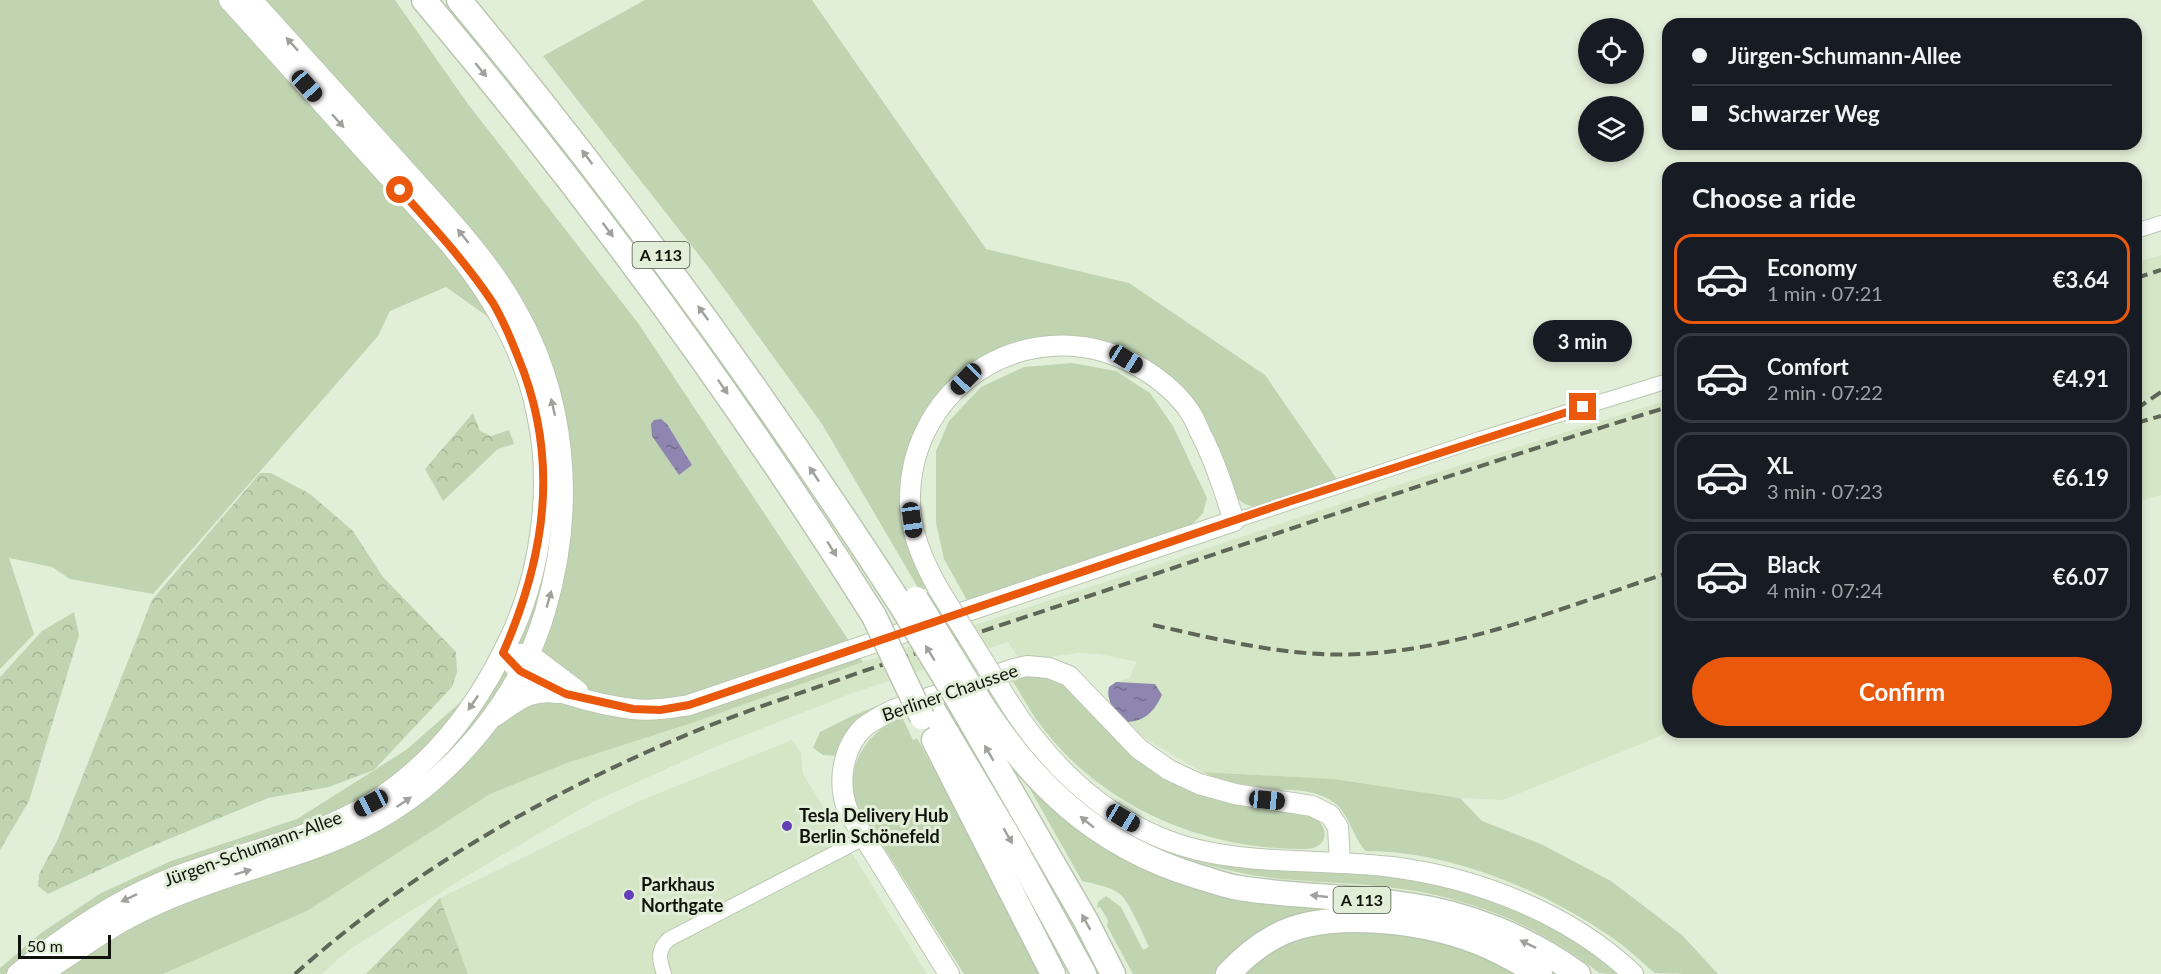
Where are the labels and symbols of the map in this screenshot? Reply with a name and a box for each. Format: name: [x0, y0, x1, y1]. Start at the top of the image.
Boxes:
one-way arrow: [285, 37, 299, 51]
one-way arrow: [474, 62, 486, 77]
car: [288, 67, 326, 105]
one-way arrow: [331, 114, 345, 129]
one-way arrow: [580, 149, 593, 165]
route start: [386, 176, 413, 203]
one-way arrow: [601, 222, 614, 238]
one-way arrow: [458, 229, 470, 244]
road number: A 113: [632, 242, 690, 268]
one-way arrow: [697, 306, 709, 322]
callout: 3 min: [1534, 320, 1632, 362]
car: [1106, 342, 1146, 376]
car: [947, 360, 985, 398]
one-way arrow: [717, 379, 729, 395]
route end: [1569, 393, 1596, 420]
one-way arrow: [548, 398, 558, 416]
one-way arrow: [809, 465, 820, 482]
car: [901, 501, 923, 539]
one-way arrow: [826, 541, 837, 557]
one-way arrow: [544, 590, 554, 608]
one-way arrow: [924, 645, 935, 661]
street label: Berliner Chaussee: [879, 659, 1020, 726]
one-way arrow: [467, 695, 479, 711]
one-way arrow: [984, 744, 994, 761]
car: [351, 787, 391, 819]
car: [1248, 789, 1286, 811]
one-way arrow: [396, 797, 412, 808]
car: [1103, 801, 1143, 835]
place label: Tesla Delivery Hub Berlin Schönefeld: [799, 804, 948, 847]
street label: Jürgen-Schumann-Allee: [161, 806, 345, 891]
one-way arrow: [1079, 816, 1095, 829]
marker: Tesla Delivery Hub Berlin Schönefeld: [780, 819, 794, 833]
one-way arrow: [1003, 828, 1013, 845]
one-way arrow: [234, 867, 252, 876]
place label: Parkhaus Northgate: [641, 873, 724, 916]
road number: A 113: [1334, 887, 1390, 913]
marker: Parkhaus Northgate: [622, 888, 636, 902]
one-way arrow: [1310, 892, 1329, 901]
one-way arrow: [120, 894, 137, 903]
one-way arrow: [1081, 913, 1091, 930]
scale bar: [18, 932, 111, 960]
one-way arrow: [1519, 939, 1536, 949]

